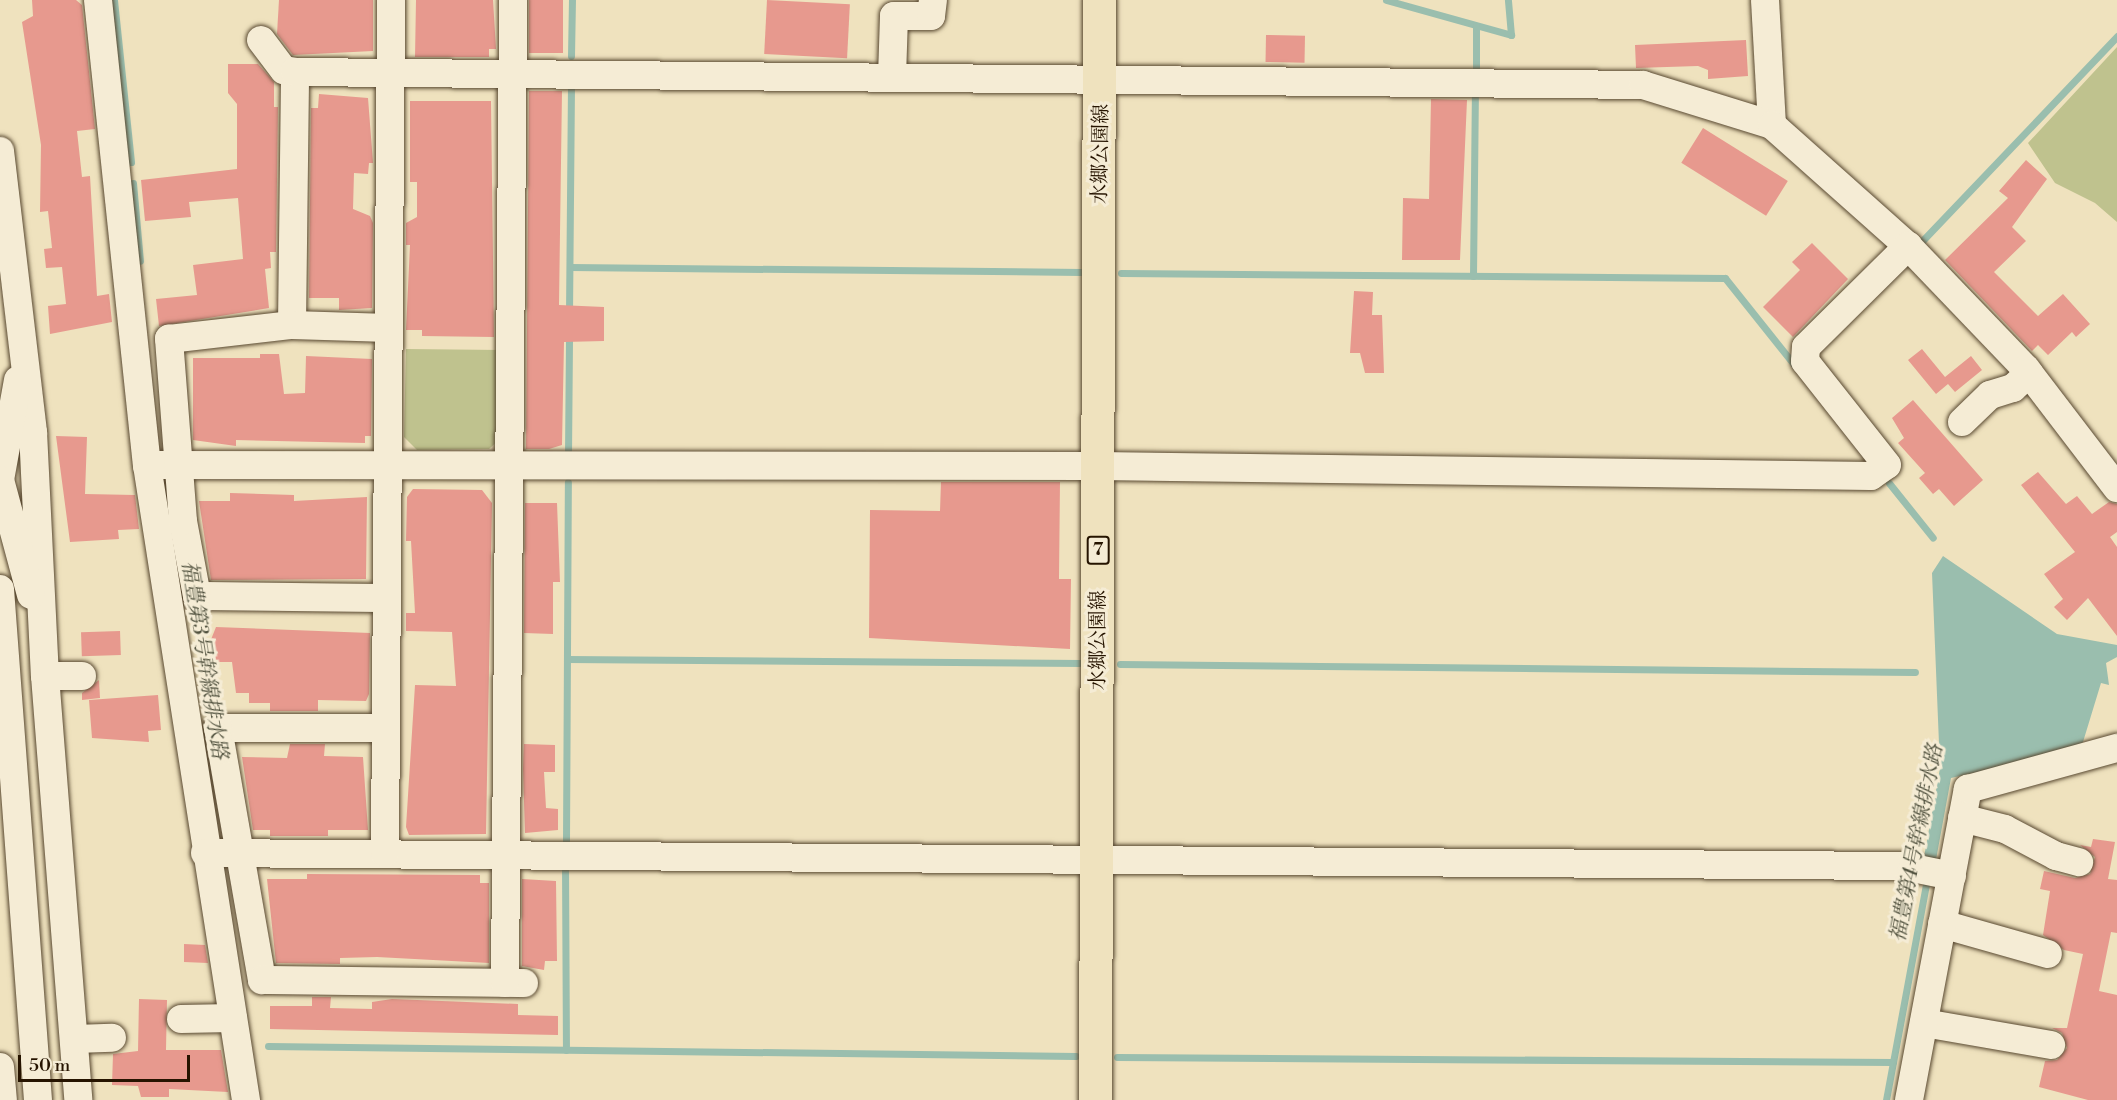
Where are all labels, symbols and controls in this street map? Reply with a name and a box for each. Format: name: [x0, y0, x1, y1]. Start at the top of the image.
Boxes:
street label: 水郷公園線: [1088, 104, 1114, 204]
road number: 7: [1086, 535, 1110, 565]
water label: 福豊第3号幹線排水路: [176, 559, 232, 761]
street label: 水郷公園線: [1086, 590, 1110, 690]
water label: 福豊第4号幹線排水路: [1885, 742, 1949, 944]
scale bar: [21, 1043, 194, 1081]
text: 50 m: [29, 1054, 70, 1077]

